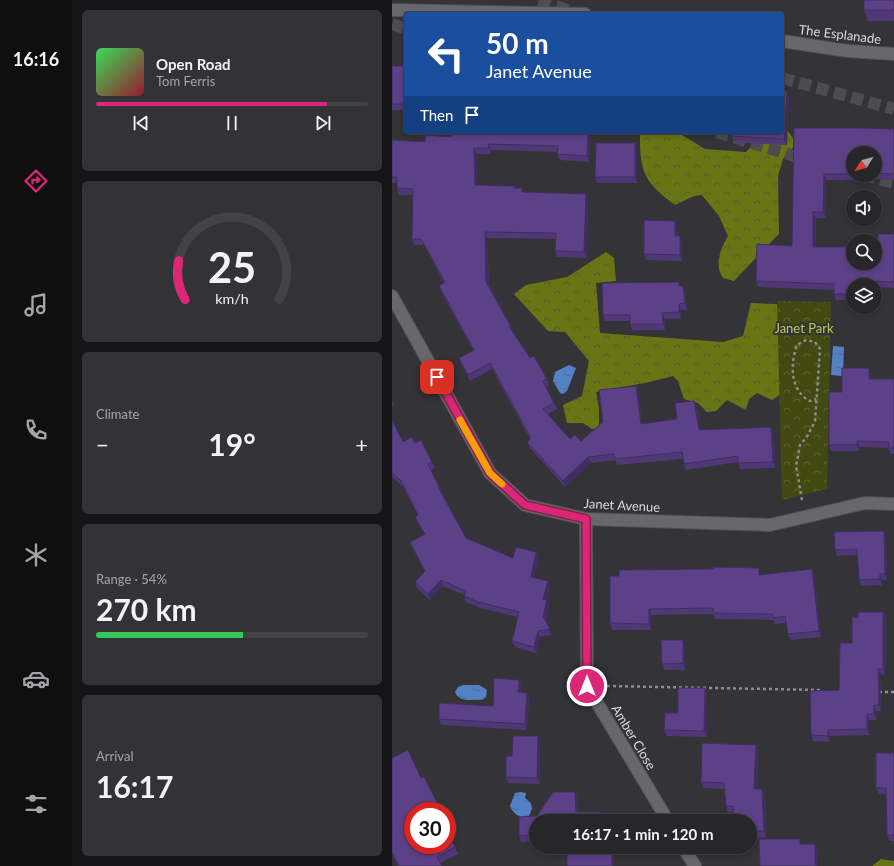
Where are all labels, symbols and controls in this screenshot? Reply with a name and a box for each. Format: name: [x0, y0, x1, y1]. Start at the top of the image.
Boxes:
street label: The Esplanade: [798, 21, 882, 47]
text: 50 m: [486, 26, 549, 60]
icon: left: [420, 28, 472, 80]
text: 16:16: [13, 48, 59, 70]
text: Open Road: [156, 55, 231, 73]
text: Janet Avenue: [486, 60, 592, 82]
text: Tom Ferris: [156, 73, 215, 89]
icon: arrive: [461, 104, 483, 126]
text: Then: [420, 106, 453, 124]
icon: previous: [130, 112, 152, 134]
icon: pause: [221, 112, 243, 134]
icon: next: [312, 112, 334, 134]
north arrow: [846, 146, 882, 182]
map controls: [846, 146, 882, 314]
icon: directions: [22, 167, 50, 195]
button: sound: [846, 190, 882, 226]
button: search: [846, 234, 882, 270]
text: 25: [208, 242, 256, 292]
button: layers: [846, 278, 882, 314]
text: km/h: [215, 289, 249, 306]
icon: music: [22, 291, 50, 319]
park label: Janet Park: [774, 320, 834, 336]
pin: [420, 360, 454, 394]
icon: arrive: [426, 366, 448, 388]
text: Climate: [96, 406, 139, 422]
icon: phone: [22, 416, 50, 444]
text: 19°: [208, 426, 256, 462]
text: −: [96, 431, 109, 458]
text: +: [355, 431, 368, 458]
street label: Janet Avenue: [583, 495, 661, 515]
icon: climate: [22, 541, 50, 569]
text: Range · 54%: [96, 571, 167, 587]
text: 270 km: [96, 591, 197, 627]
icon: car: [22, 665, 50, 693]
position arrow: [566, 665, 608, 707]
street label: Amber Close: [608, 702, 660, 773]
text: Arrival: [96, 748, 133, 764]
text: 16:17: [96, 768, 173, 804]
icon: filters: [22, 790, 50, 818]
speed limit sign: 30: [404, 802, 456, 854]
text: 16:17 · 1 min · 120 m: [573, 825, 713, 843]

